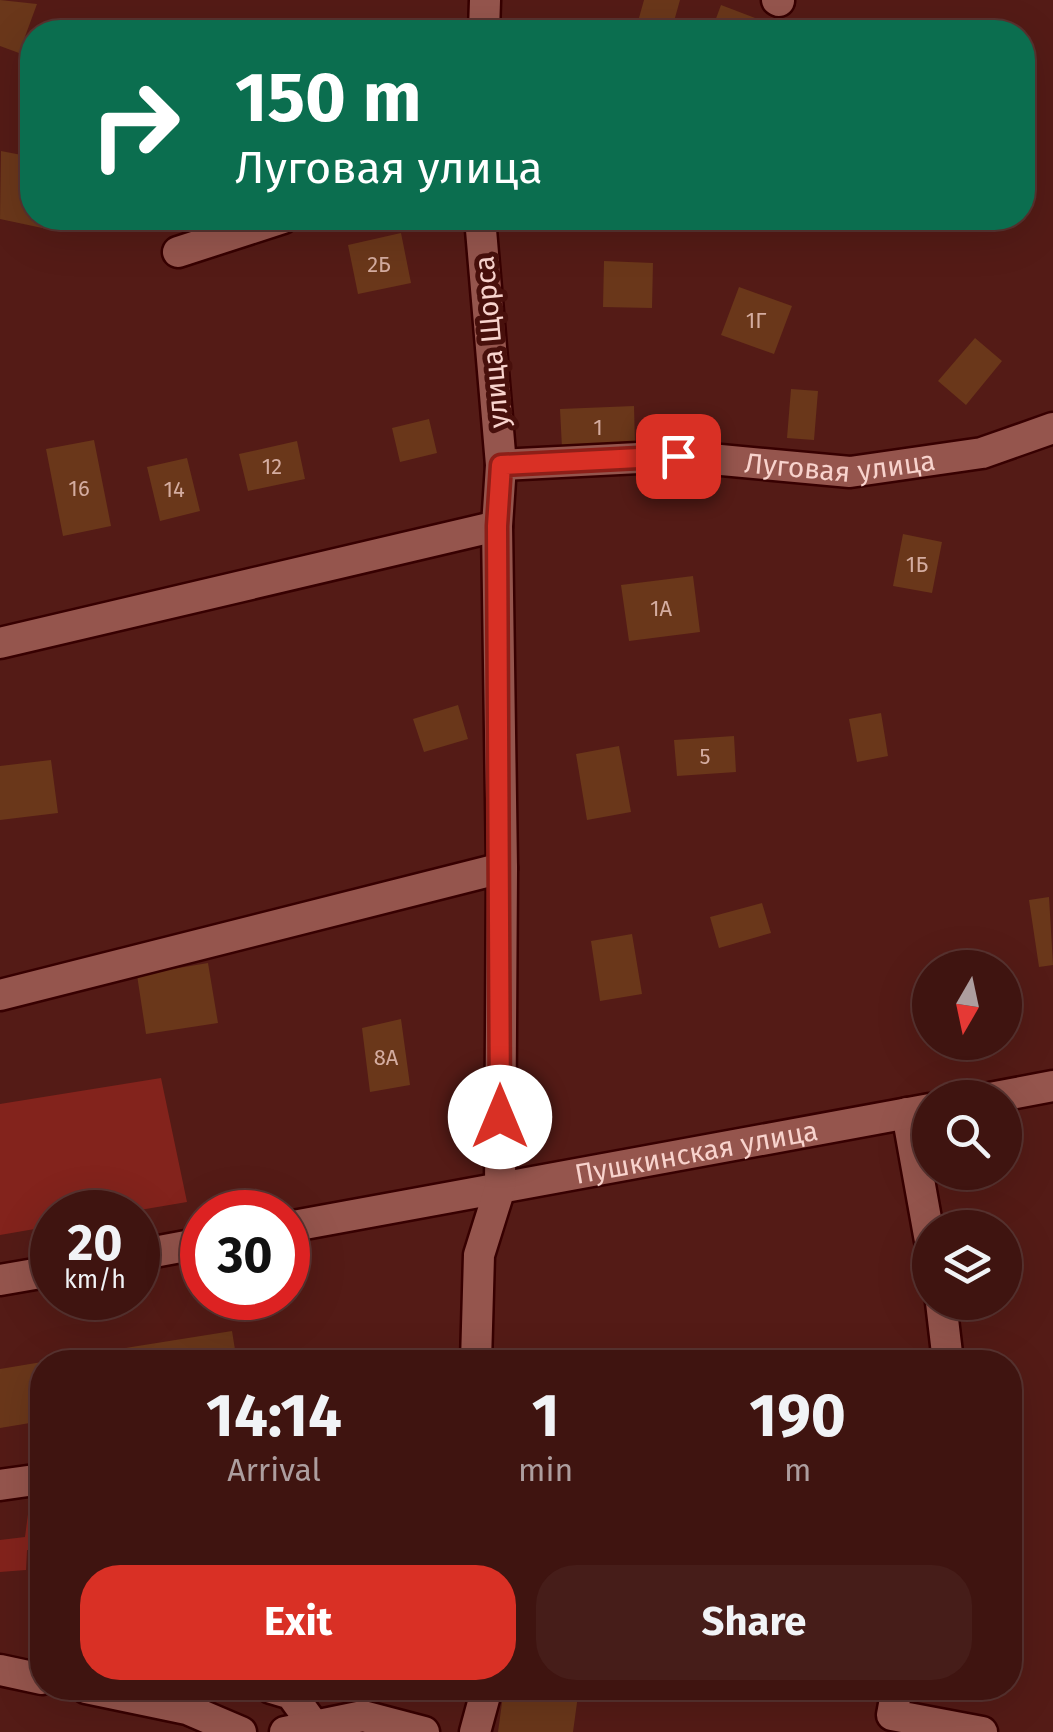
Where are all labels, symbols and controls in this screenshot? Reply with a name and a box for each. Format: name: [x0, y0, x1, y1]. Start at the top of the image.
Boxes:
text: 150 m: [235, 56, 422, 140]
icon: right: [70, 60, 200, 190]
text: Луговая улица: [235, 141, 543, 195]
house number: 2Б: [367, 251, 391, 278]
street label: улица Щорса: [468, 255, 515, 429]
house number: 1Г: [746, 307, 766, 334]
house number: 1: [593, 414, 603, 441]
pin: [636, 414, 721, 499]
icon: arrive: [651, 429, 706, 484]
street label: Луговая улица: [743, 444, 937, 489]
house number: 12: [262, 453, 282, 480]
house number: 16: [68, 475, 90, 502]
house number: 14: [163, 476, 185, 503]
house number: 1Б: [906, 551, 928, 578]
house number: 1А: [650, 595, 672, 622]
house number: 5: [699, 743, 711, 770]
north arrow: [912, 950, 1022, 1060]
map controls: [912, 950, 1022, 1320]
house number: 8А: [374, 1044, 399, 1071]
position arrow: [448, 1065, 552, 1169]
button: search: [912, 1080, 1022, 1190]
street label: Пушкинская улица: [572, 1114, 821, 1191]
speed limit sign: 30: [180, 1190, 310, 1320]
button: layers: [912, 1210, 1022, 1320]
text: 20: [67, 1213, 123, 1273]
text: km/h: [64, 1265, 126, 1295]
text: 14:14: [206, 1380, 342, 1452]
text: 1: [532, 1380, 560, 1452]
text: 190: [749, 1380, 846, 1452]
text: Arrival: [227, 1451, 321, 1489]
text: min: [518, 1451, 573, 1489]
text: m: [784, 1451, 811, 1489]
button: Exit: [80, 1565, 516, 1680]
button: Share: [536, 1565, 972, 1680]

